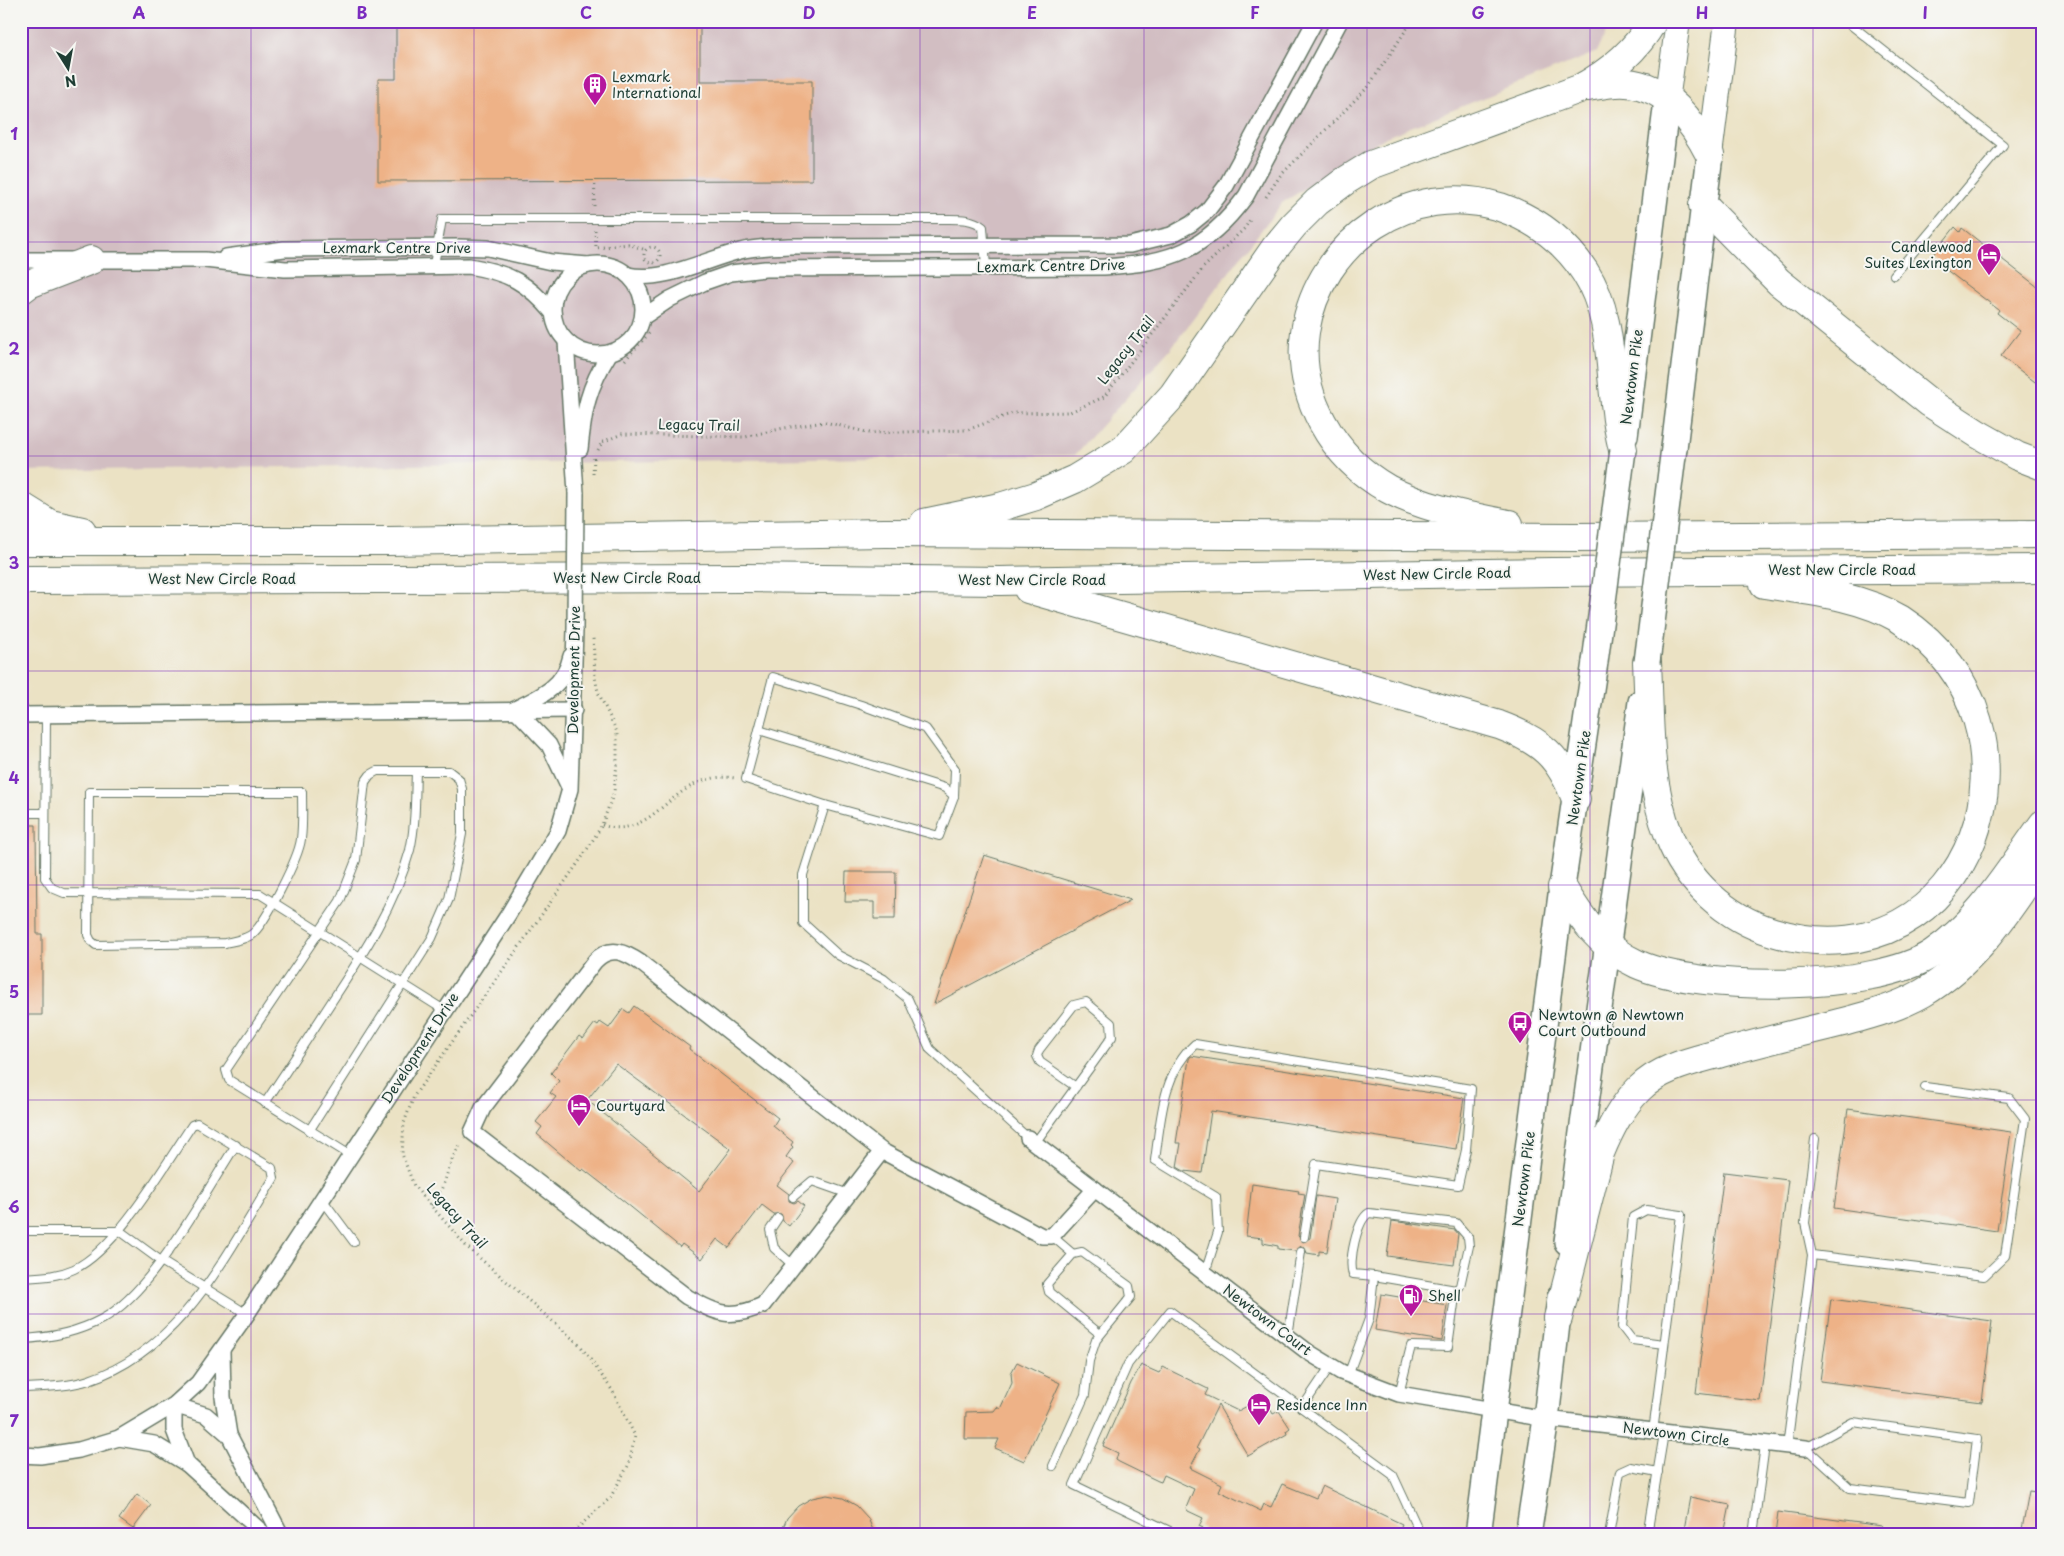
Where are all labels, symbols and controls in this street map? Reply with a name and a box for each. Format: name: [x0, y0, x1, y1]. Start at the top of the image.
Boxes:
text: A: [133, 0, 146, 24]
text: B: [357, 0, 368, 24]
text: C: [580, 0, 592, 24]
text: D: [803, 0, 815, 24]
text: E: [1027, 0, 1037, 24]
text: F: [1250, 0, 1260, 24]
text: G: [1471, 0, 1485, 24]
text: H: [1696, 0, 1708, 24]
text: I: [1922, 0, 1928, 24]
north arrow: [42, 42, 92, 92]
place label: Lexmark International: [612, 66, 701, 103]
text: N: [63, 70, 78, 93]
building icon: Lexmark International: [582, 72, 608, 106]
text: 1: [10, 121, 18, 145]
place label: Candlewood Suites Lexington: [1864, 236, 1972, 273]
street label: Lexmark Centre Drive: [323, 237, 472, 258]
hotel icon: Candlewood Suites Lexington: [1976, 242, 2002, 276]
street label: Lexmark Centre Drive: [977, 254, 1126, 277]
street label: Legacy Trail: [1092, 311, 1159, 388]
street label: Newtown Pike: [1615, 328, 1648, 426]
text: 2: [8, 336, 20, 360]
street label: Legacy Trail: [658, 413, 740, 436]
text: 3: [9, 550, 19, 574]
street label: West New Circle Road: [1768, 559, 1916, 580]
street label: West New Circle Road: [1363, 562, 1511, 585]
street label: West New Circle Road: [553, 567, 701, 588]
street label: West New Circle Road: [148, 568, 296, 589]
street label: West New Circle Road: [958, 569, 1106, 590]
street label: Development Drive: [562, 605, 585, 735]
street label: Newtown Pike: [1561, 729, 1596, 827]
text: 4: [9, 765, 20, 789]
text: 5: [9, 979, 19, 1003]
street label: Development Drive: [376, 988, 463, 1107]
place label: Newtown @ Newtown Court Outbound: [1538, 1004, 1684, 1041]
bus stop icon: Newtown @ Newtown Court Outbound: [1507, 1010, 1533, 1044]
hotel icon: Courtyard: [566, 1093, 592, 1127]
place label: Courtyard: [596, 1095, 666, 1116]
street label: Newtown Pike: [1507, 1130, 1540, 1228]
street label: Legacy Trail: [422, 1178, 493, 1253]
text: 6: [8, 1194, 20, 1218]
street label: Newtown Court: [1218, 1279, 1316, 1360]
fuel station icon: Shell: [1398, 1283, 1424, 1317]
place label: Shell: [1428, 1285, 1461, 1306]
hotel icon: Residence Inn: [1246, 1392, 1272, 1426]
place label: Residence Inn: [1276, 1394, 1367, 1415]
text: 7: [9, 1408, 19, 1432]
street label: Newtown Circle: [1621, 1417, 1731, 1450]

